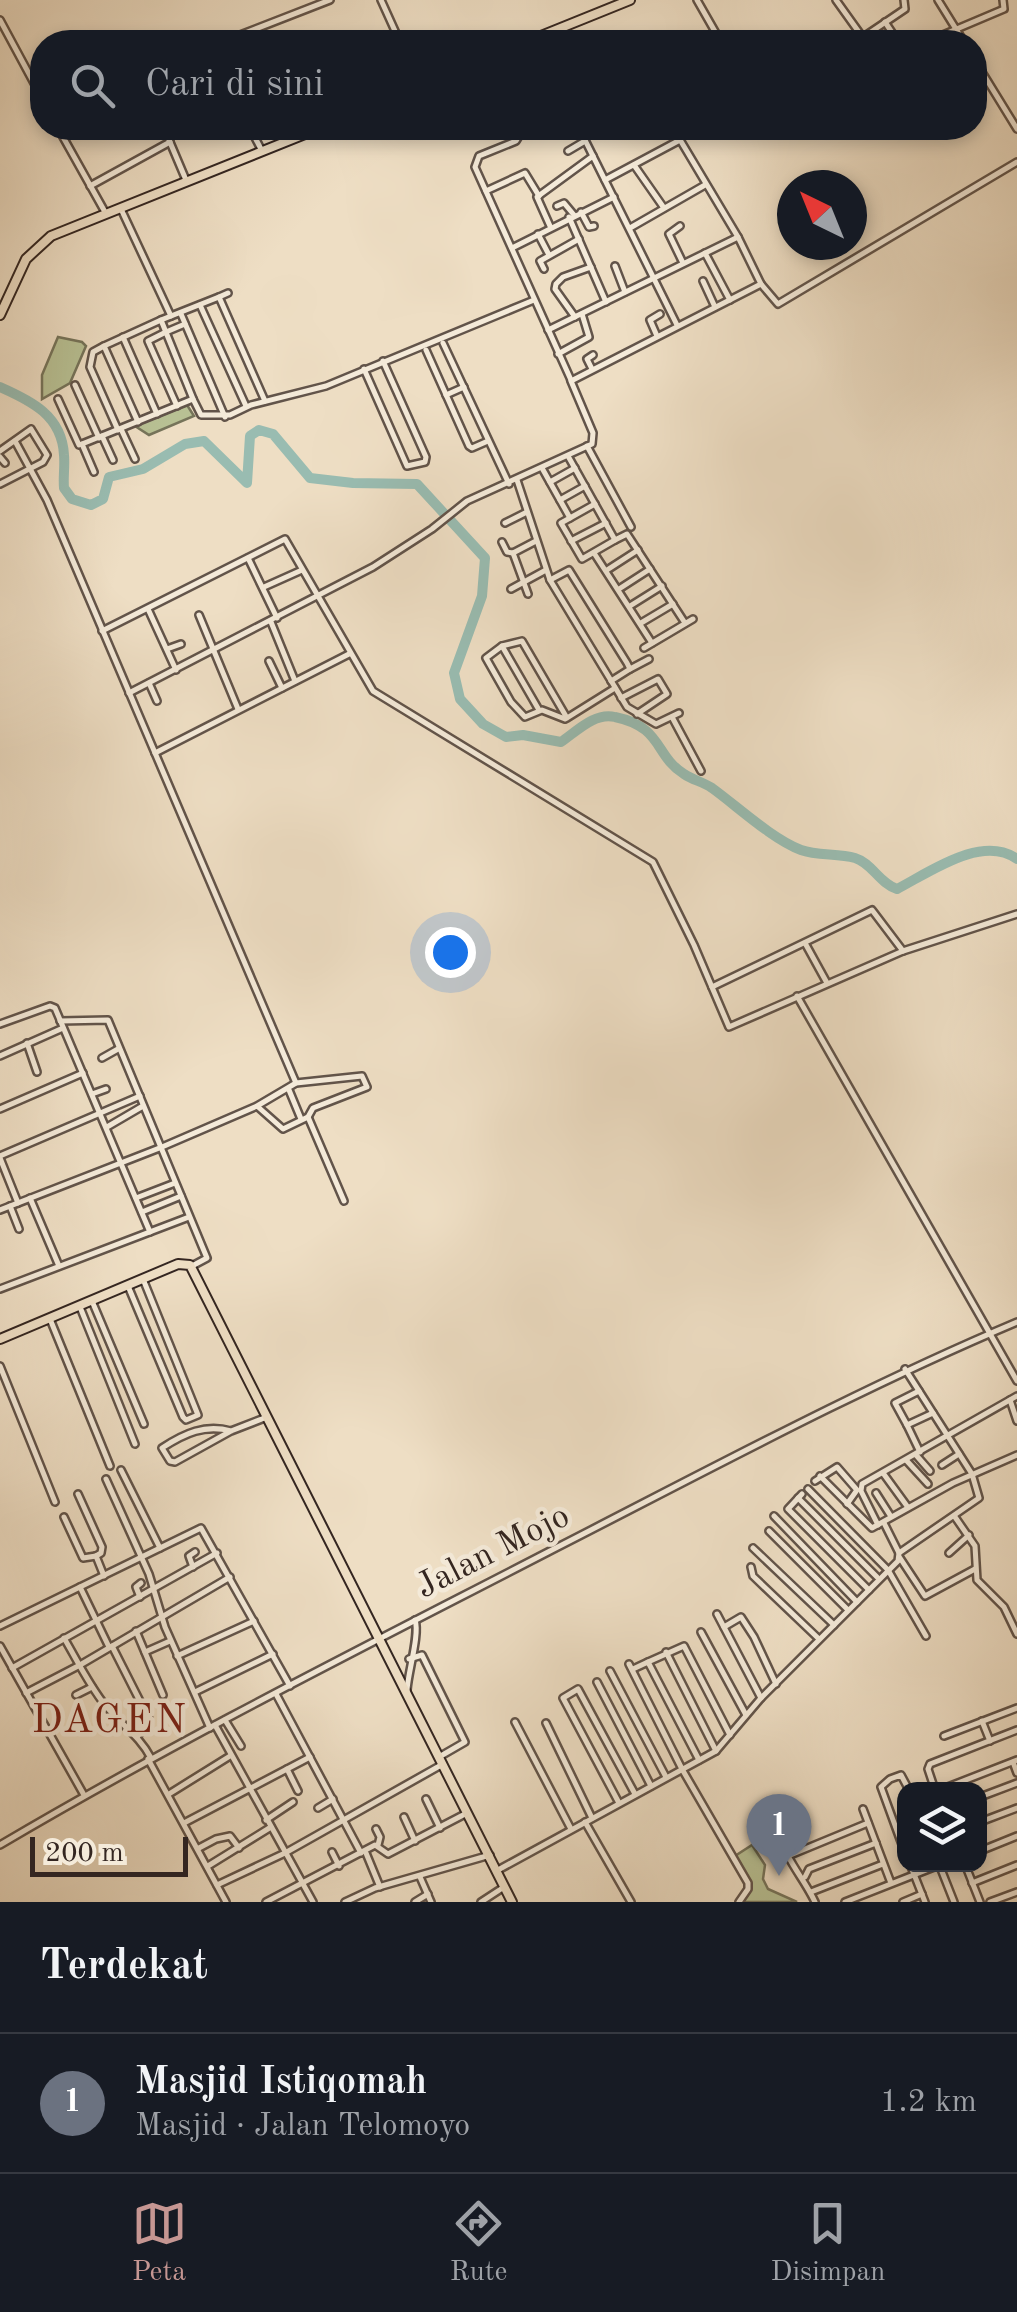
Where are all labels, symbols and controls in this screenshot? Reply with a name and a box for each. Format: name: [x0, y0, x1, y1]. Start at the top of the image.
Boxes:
search box: [30, 30, 987, 140]
icon: search: [65, 58, 120, 113]
text: Cari di sini: [145, 66, 324, 104]
north arrow: [777, 170, 867, 260]
your location: [425, 927, 476, 978]
street label: Jalan Mojo: [411, 1499, 575, 1605]
district label: DAGEN: [32, 1702, 188, 1742]
map controls: [897, 1782, 987, 1872]
button: layers: [897, 1782, 987, 1872]
pin: 1: [746, 1794, 812, 1876]
scale bar: [30, 1832, 188, 1876]
text: 200 m: [45, 1840, 124, 1868]
text: Terdekat: [40, 1946, 208, 1988]
text: Masjid Istiqomah: [135, 2064, 427, 2102]
text: 1: [63, 2087, 82, 2119]
text: 1.2 km: [880, 2087, 977, 2119]
text: Masjid · Jalan Telomoyo: [135, 2111, 470, 2143]
tab: Peta: [132, 2196, 187, 2291]
tab: Rute: [450, 2196, 507, 2291]
tab: Disimpan: [771, 2196, 885, 2291]

